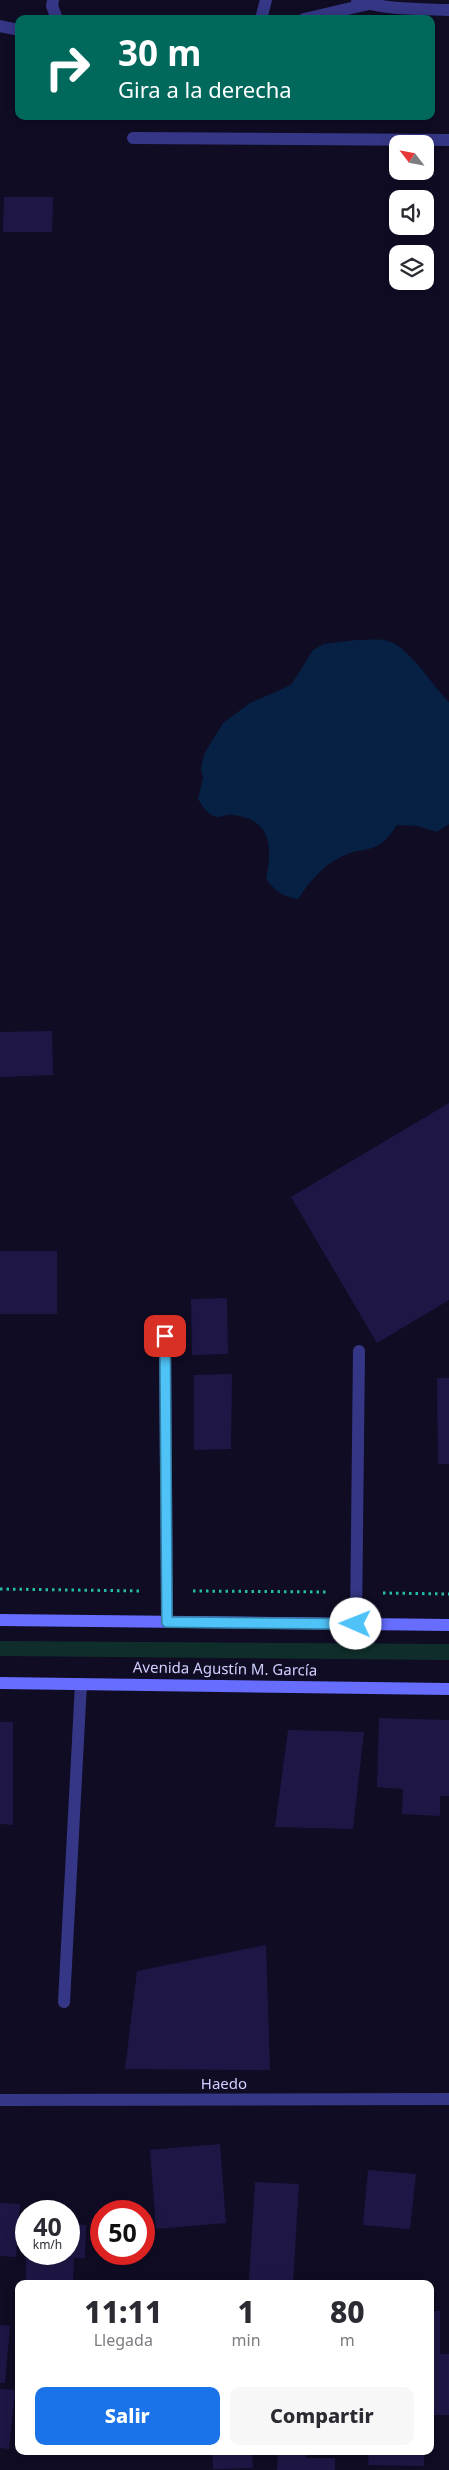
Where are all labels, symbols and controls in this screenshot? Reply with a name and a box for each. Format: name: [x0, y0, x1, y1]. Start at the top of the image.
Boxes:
text: 30 m: [118, 29, 201, 76]
icon: right: [35, 35, 100, 100]
text: Gira a la derecha: [118, 74, 292, 104]
north arrow: [389, 135, 434, 180]
map controls: [389, 135, 434, 290]
button: sound: [389, 190, 434, 235]
button: layers: [389, 245, 434, 290]
pin: [144, 1315, 186, 1357]
icon: arrive: [151, 1322, 179, 1350]
position arrow: [329, 1597, 381, 1649]
street label: Avenida Agustín M. García: [133, 1656, 317, 1680]
street label: Haedo: [201, 2073, 247, 2093]
speed limit sign: 50: [90, 2200, 155, 2265]
text: 40: [33, 2209, 62, 2243]
text: km/h: [33, 2236, 62, 2253]
text: 11:11: [84, 2291, 162, 2332]
text: 1: [237, 2291, 255, 2332]
text: 80: [330, 2291, 365, 2332]
text: Llegada: [94, 2329, 153, 2351]
text: min: [232, 2329, 261, 2351]
text: m: [340, 2329, 355, 2351]
button: Salir: [35, 2387, 220, 2445]
button: Compartir: [230, 2387, 414, 2445]

